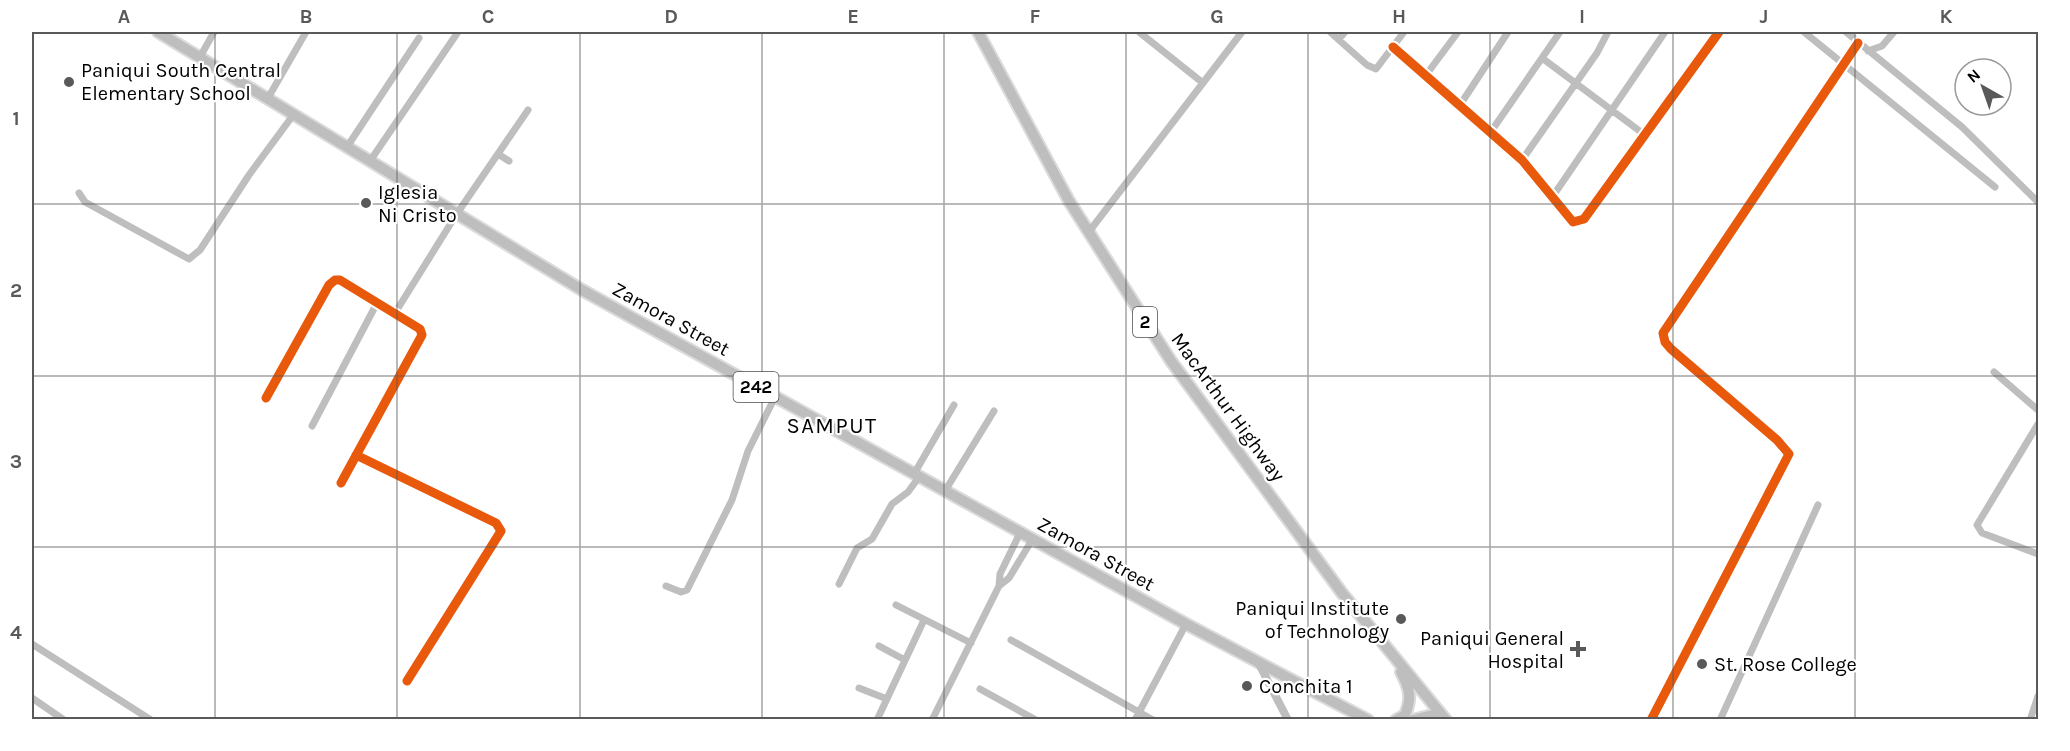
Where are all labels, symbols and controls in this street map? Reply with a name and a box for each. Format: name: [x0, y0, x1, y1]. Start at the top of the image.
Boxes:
text: A: [118, 5, 131, 28]
text: B: [300, 5, 312, 28]
text: C: [482, 5, 494, 28]
text: D: [664, 5, 678, 28]
text: E: [847, 5, 859, 28]
text: F: [1030, 5, 1041, 28]
text: G: [1210, 5, 1224, 28]
text: H: [1392, 5, 1406, 28]
text: I: [1579, 5, 1585, 28]
text: J: [1760, 5, 1768, 28]
text: K: [1939, 5, 1953, 28]
north arrow: [1953, 57, 2013, 117]
place label: Paniqui South Central Elementary School: [81, 59, 281, 105]
text: N: [1963, 65, 1984, 87]
marker: Paniqui South Central Elementary School: [62, 75, 76, 89]
text: 1: [12, 107, 20, 130]
place label: Iglesia Ni Cristo: [378, 181, 457, 227]
marker: Iglesia Ni Cristo: [359, 196, 373, 210]
street label: Zamora Street: [608, 277, 734, 361]
text: 2: [10, 279, 22, 302]
road number: 2: [1133, 307, 1157, 337]
street label: MacArthur Highway: [1166, 328, 1290, 486]
road number: 242: [734, 372, 778, 402]
district label: SAMPUT: [786, 413, 878, 439]
text: 3: [10, 450, 22, 473]
street label: Zamora Street: [1033, 512, 1159, 596]
place label: Paniqui Institute of Technology: [1235, 597, 1389, 643]
marker: Paniqui Institute of Technology: [1394, 612, 1408, 626]
text: 4: [10, 621, 22, 644]
place label: Paniqui General Hospital: [1420, 627, 1564, 673]
marker: Paniqui General Hospital: [1569, 640, 1587, 658]
place label: St. Rose College: [1714, 653, 1857, 676]
marker: St. Rose College: [1695, 657, 1709, 671]
place label: Conchita 1: [1259, 675, 1353, 698]
marker: Conchita 1: [1240, 679, 1254, 693]

